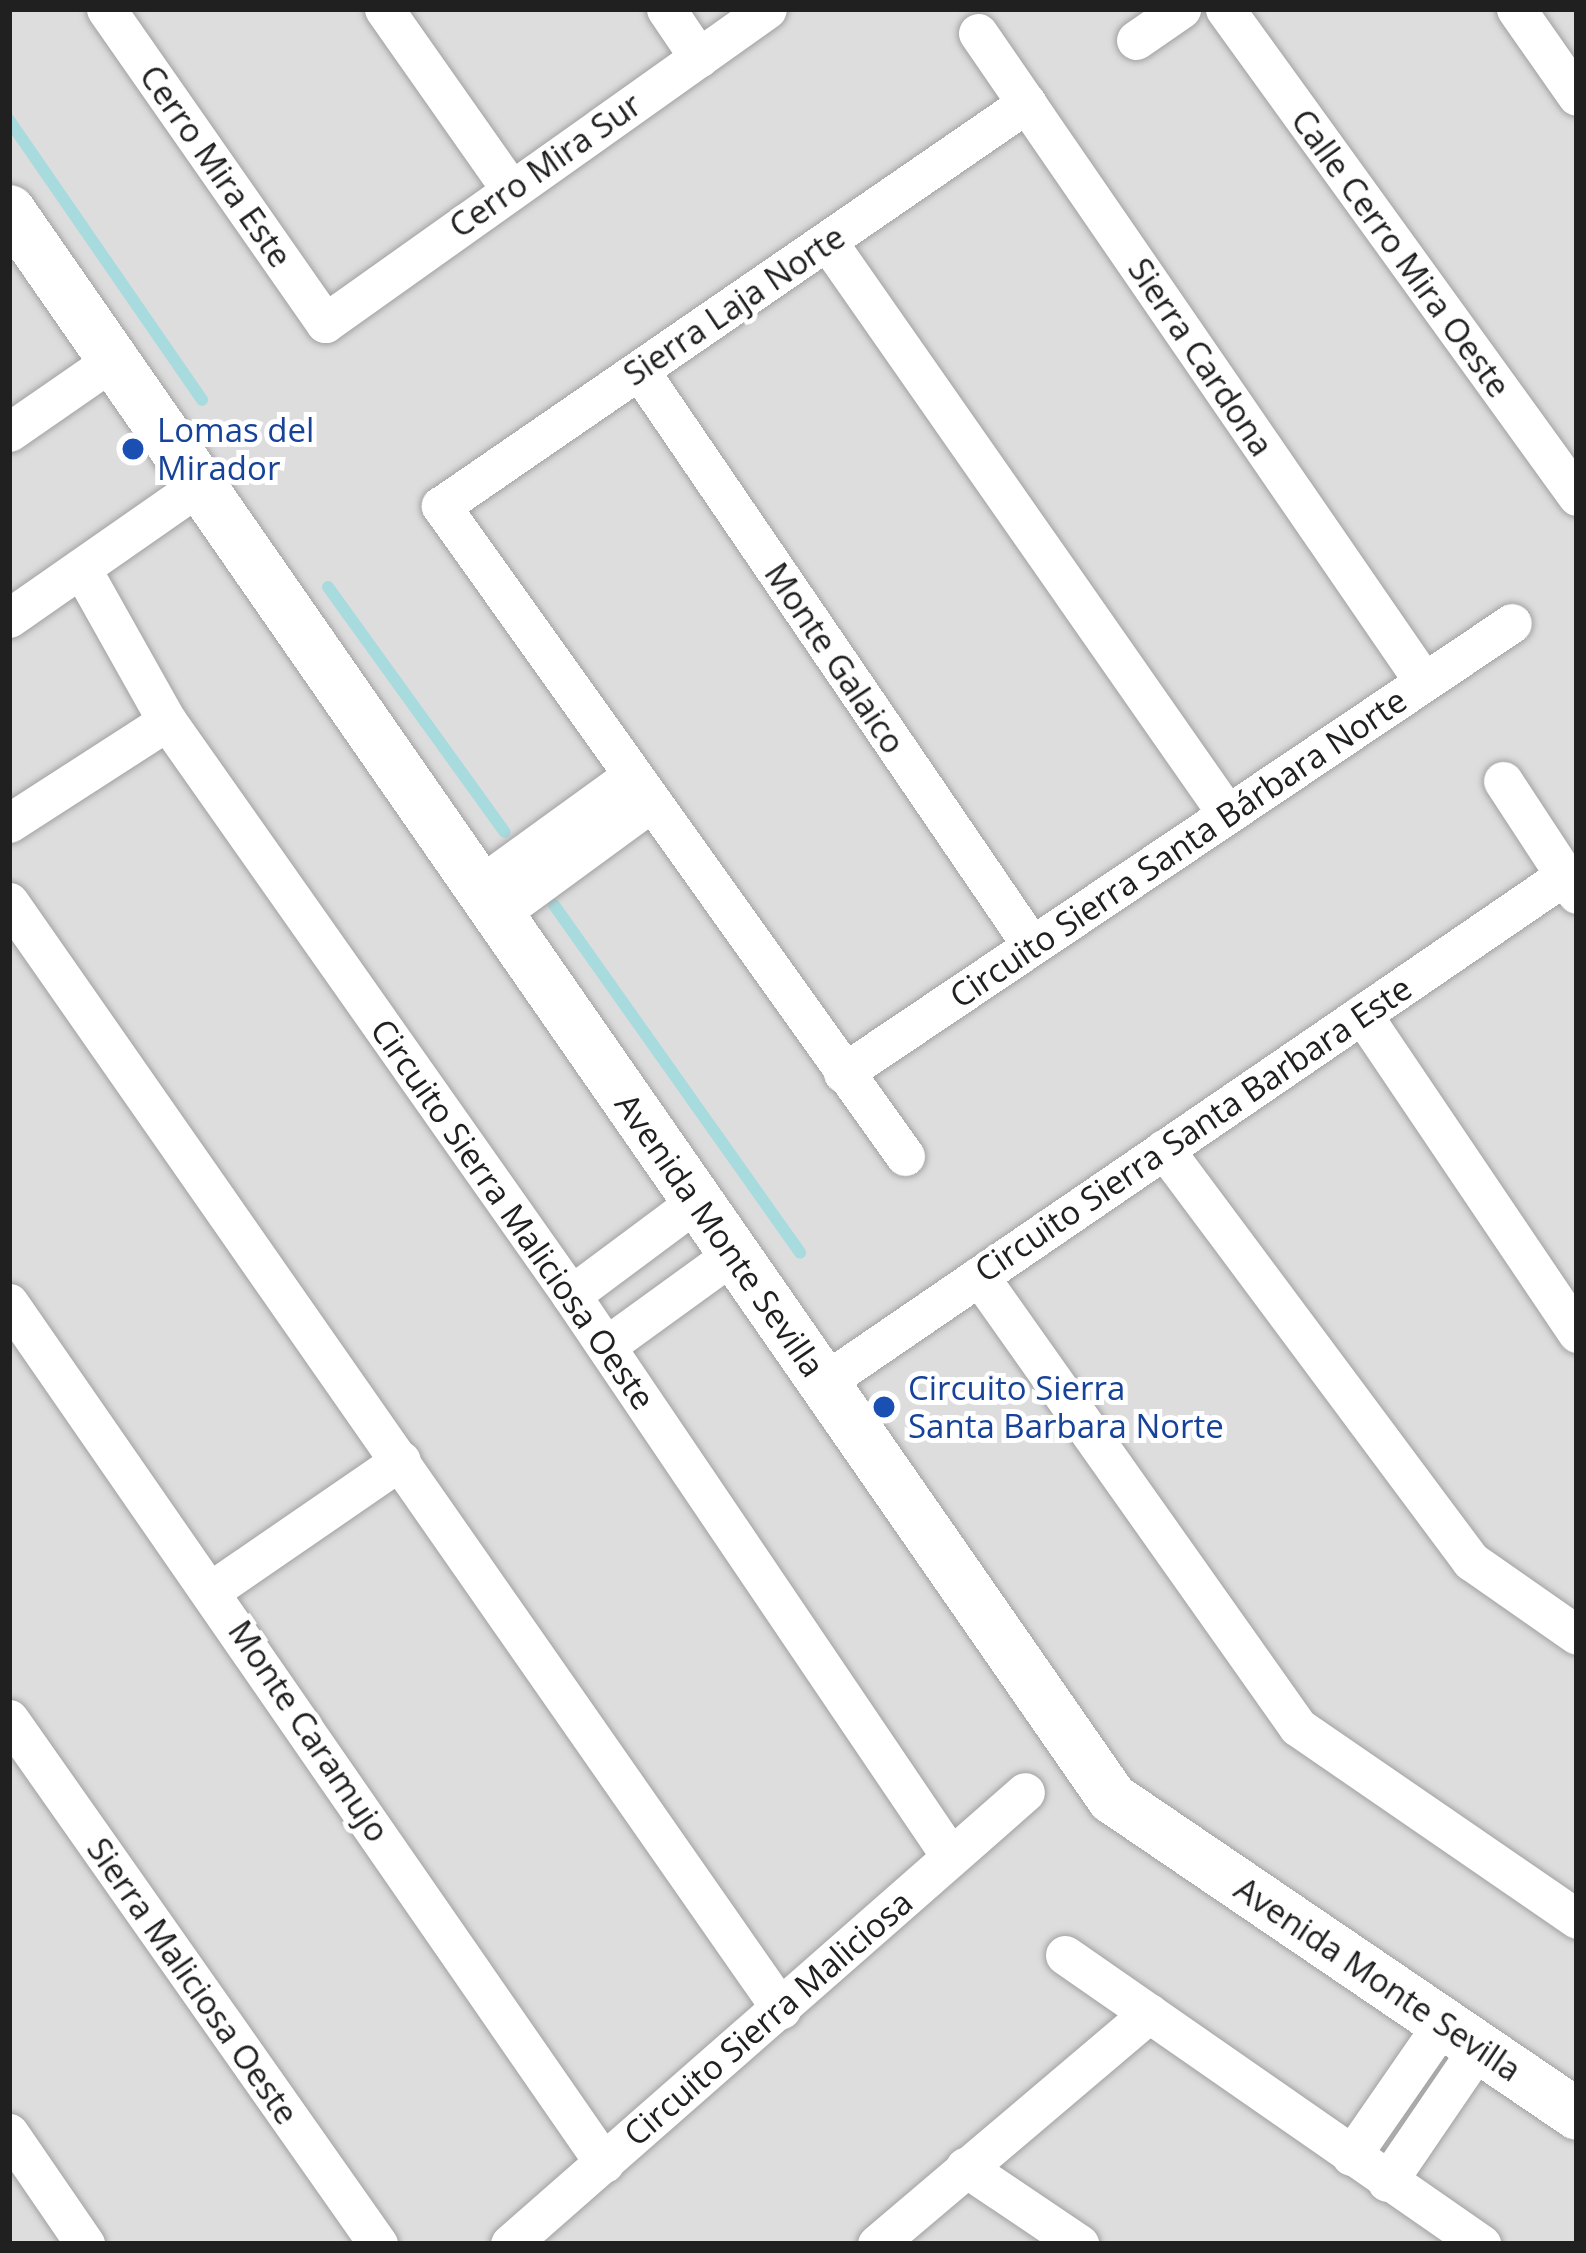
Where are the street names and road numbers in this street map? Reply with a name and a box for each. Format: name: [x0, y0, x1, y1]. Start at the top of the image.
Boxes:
street label: Cerro Mira Este: [132, 57, 300, 275]
street label: Cerro Mira Sur: [442, 84, 648, 246]
street label: Calle Cerro Mira Oeste: [1283, 101, 1519, 405]
street label: Sierra Laja Norte: [616, 216, 852, 394]
street label: Sierra Cardona: [1120, 251, 1282, 463]
street label: Monte Galaico: [757, 555, 913, 761]
street label: Circuito Sierra Santa Bárbara Norte: [942, 680, 1414, 1016]
street label: Circuito Sierra Santa Barbara Este: [967, 968, 1419, 1290]
street label: Circuito Sierra Maliciosa Oeste: [363, 1011, 663, 1417]
street label: Avenida Monte Sevilla: [607, 1086, 833, 1384]
street label: Monte Caramujo: [220, 1613, 398, 1849]
street label: Sierra Maliciosa Oeste: [79, 1830, 307, 2132]
street label: Avenida Monte Sevilla: [1227, 1868, 1529, 2090]
street label: Circuito Sierra Maliciosa: [616, 1882, 920, 2154]

